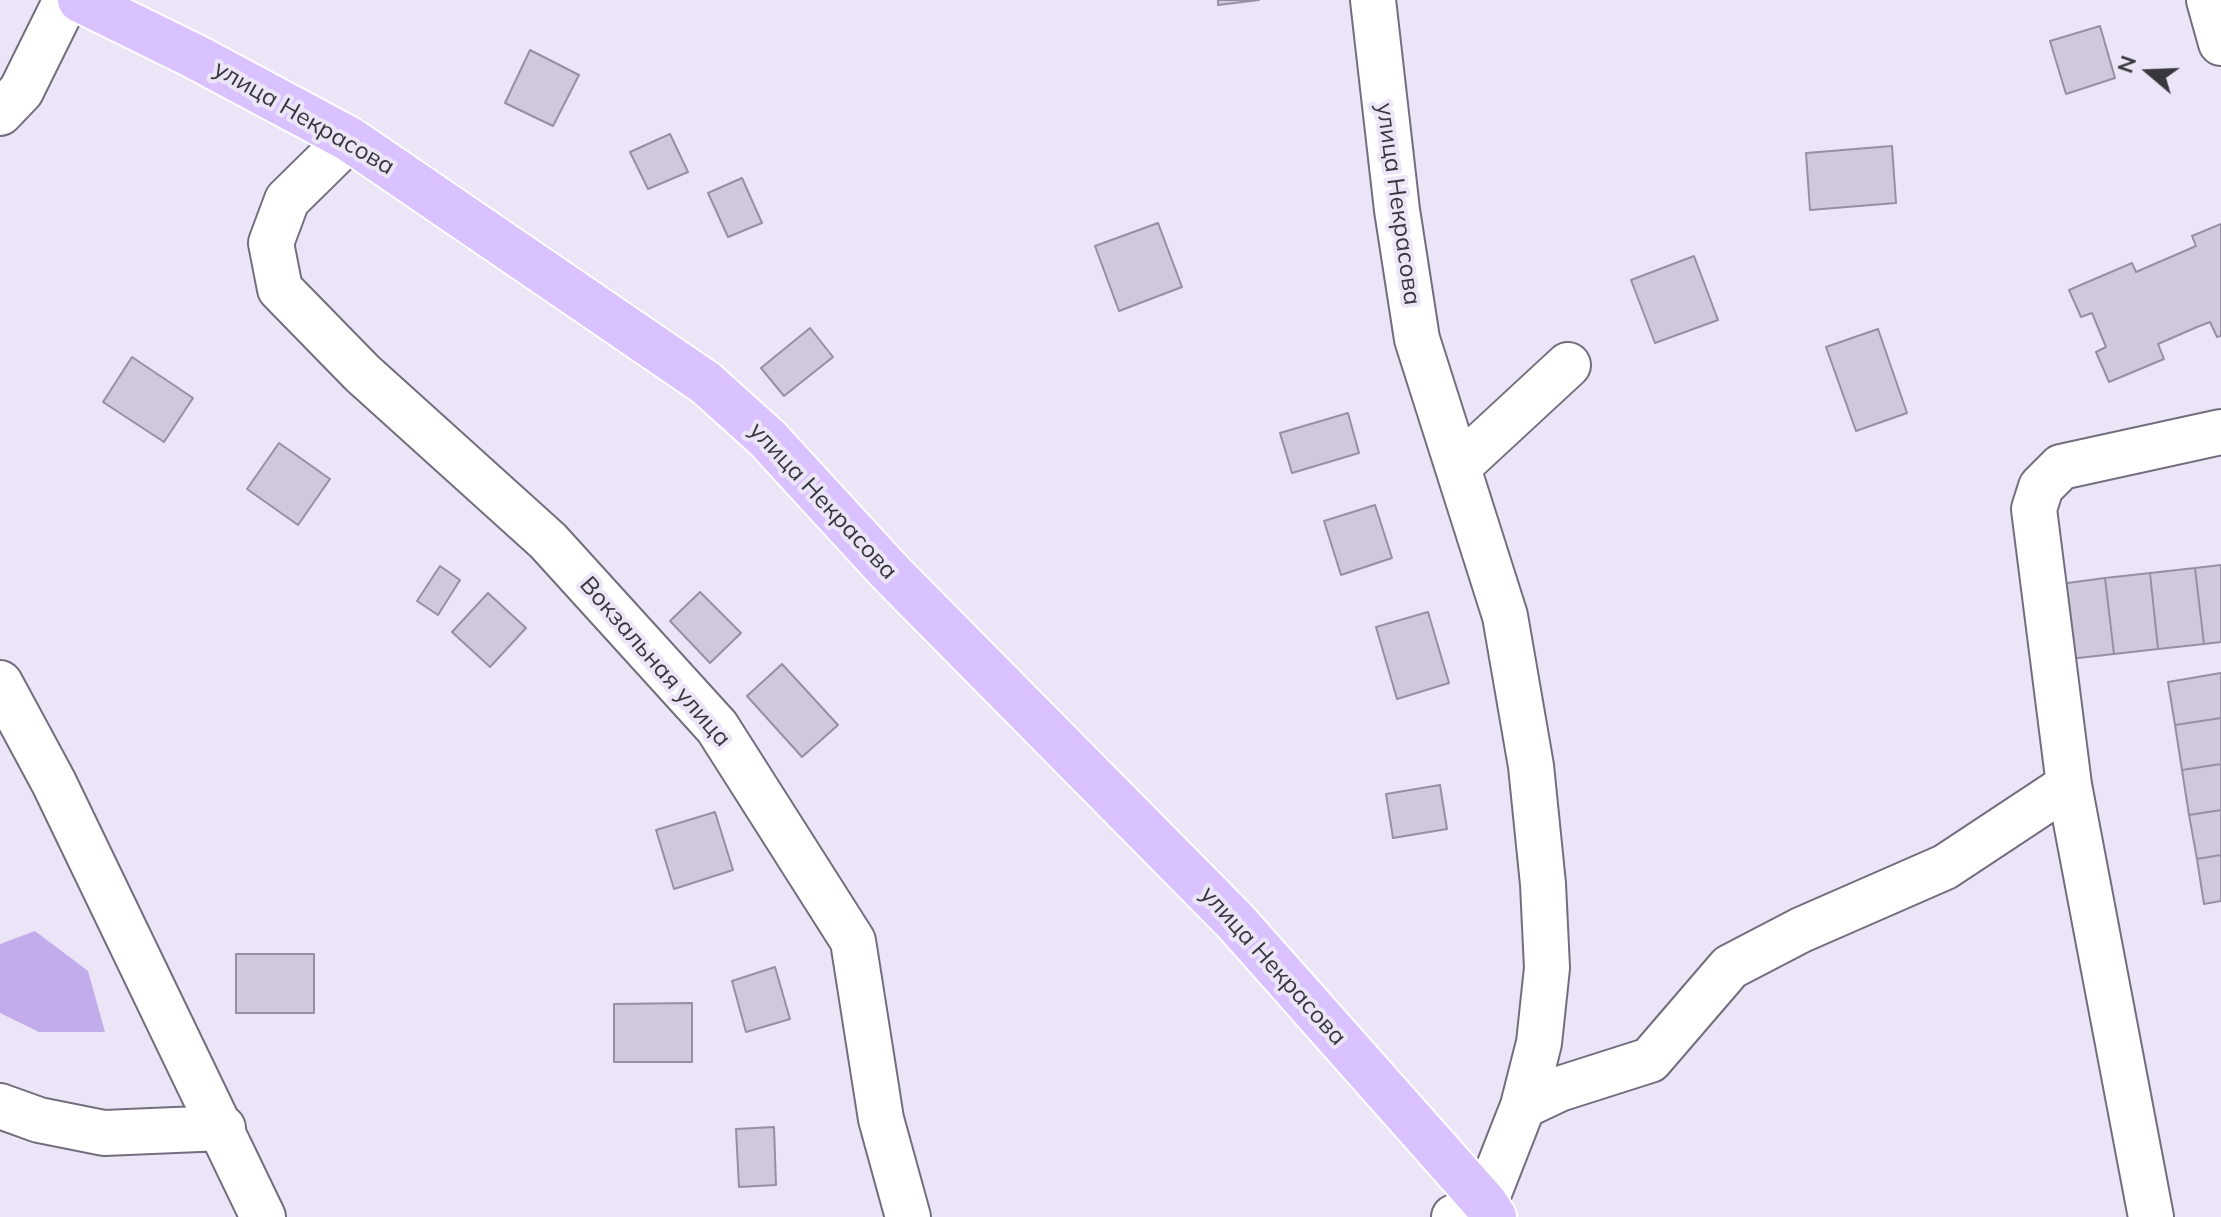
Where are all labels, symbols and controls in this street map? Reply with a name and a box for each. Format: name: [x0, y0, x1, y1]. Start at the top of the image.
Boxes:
north arrow: [2109, 32, 2189, 112]
text: N: [2110, 52, 2142, 77]
street label: улица Некрасова: [208, 54, 400, 182]
street label: улица Некрасова: [1370, 101, 1426, 307]
street label: улица Некрасова: [743, 417, 903, 585]
street label: Вокзальная улица: [573, 571, 737, 753]
street label: улица Некрасова: [1194, 881, 1352, 1051]

